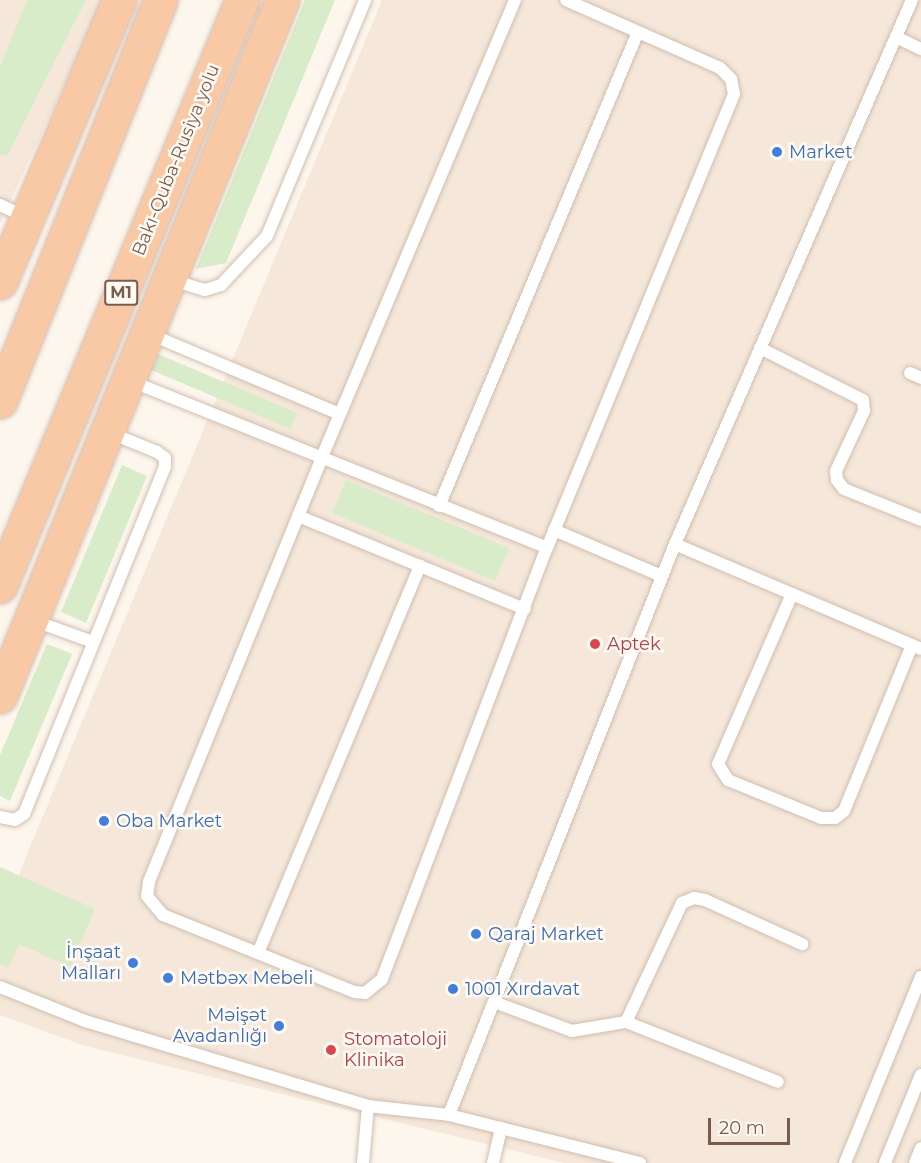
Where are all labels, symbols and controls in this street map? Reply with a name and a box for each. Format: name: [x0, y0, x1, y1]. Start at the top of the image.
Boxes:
street label: Bakı-Quba-Rusiya yolu: [128, 61, 224, 259]
place label: Market: [789, 141, 852, 163]
marker: Market: [770, 145, 784, 159]
road number: M1: [103, 280, 139, 306]
place label: Aptek: [607, 633, 661, 655]
marker: Aptek: [588, 637, 602, 651]
place label: Oba Market: [116, 810, 222, 832]
marker: Oba Market: [97, 814, 111, 828]
place label: Qaraj Market: [488, 923, 604, 945]
marker: Qaraj Market: [469, 927, 483, 941]
place label: İnşaat Malları: [61, 942, 121, 984]
marker: İnşaat Malları: [126, 956, 140, 970]
place label: Mətbəx Mebeli: [180, 967, 313, 989]
marker: Mətbəx Mebeli: [161, 971, 175, 985]
place label: 1001 Xırdavat: [465, 978, 580, 1000]
marker: 1001 Xırdavat: [446, 982, 460, 996]
place label: Məişət Avadanlığı: [173, 1005, 267, 1048]
marker: Məişət Avadanlığı: [272, 1019, 286, 1033]
place label: Stomatoloji Klinika: [344, 1029, 447, 1072]
marker: Stomatoloji Klinika: [322, 1041, 340, 1059]
scale bar: [711, 1106, 794, 1144]
text: 20 m: [719, 1117, 765, 1139]

